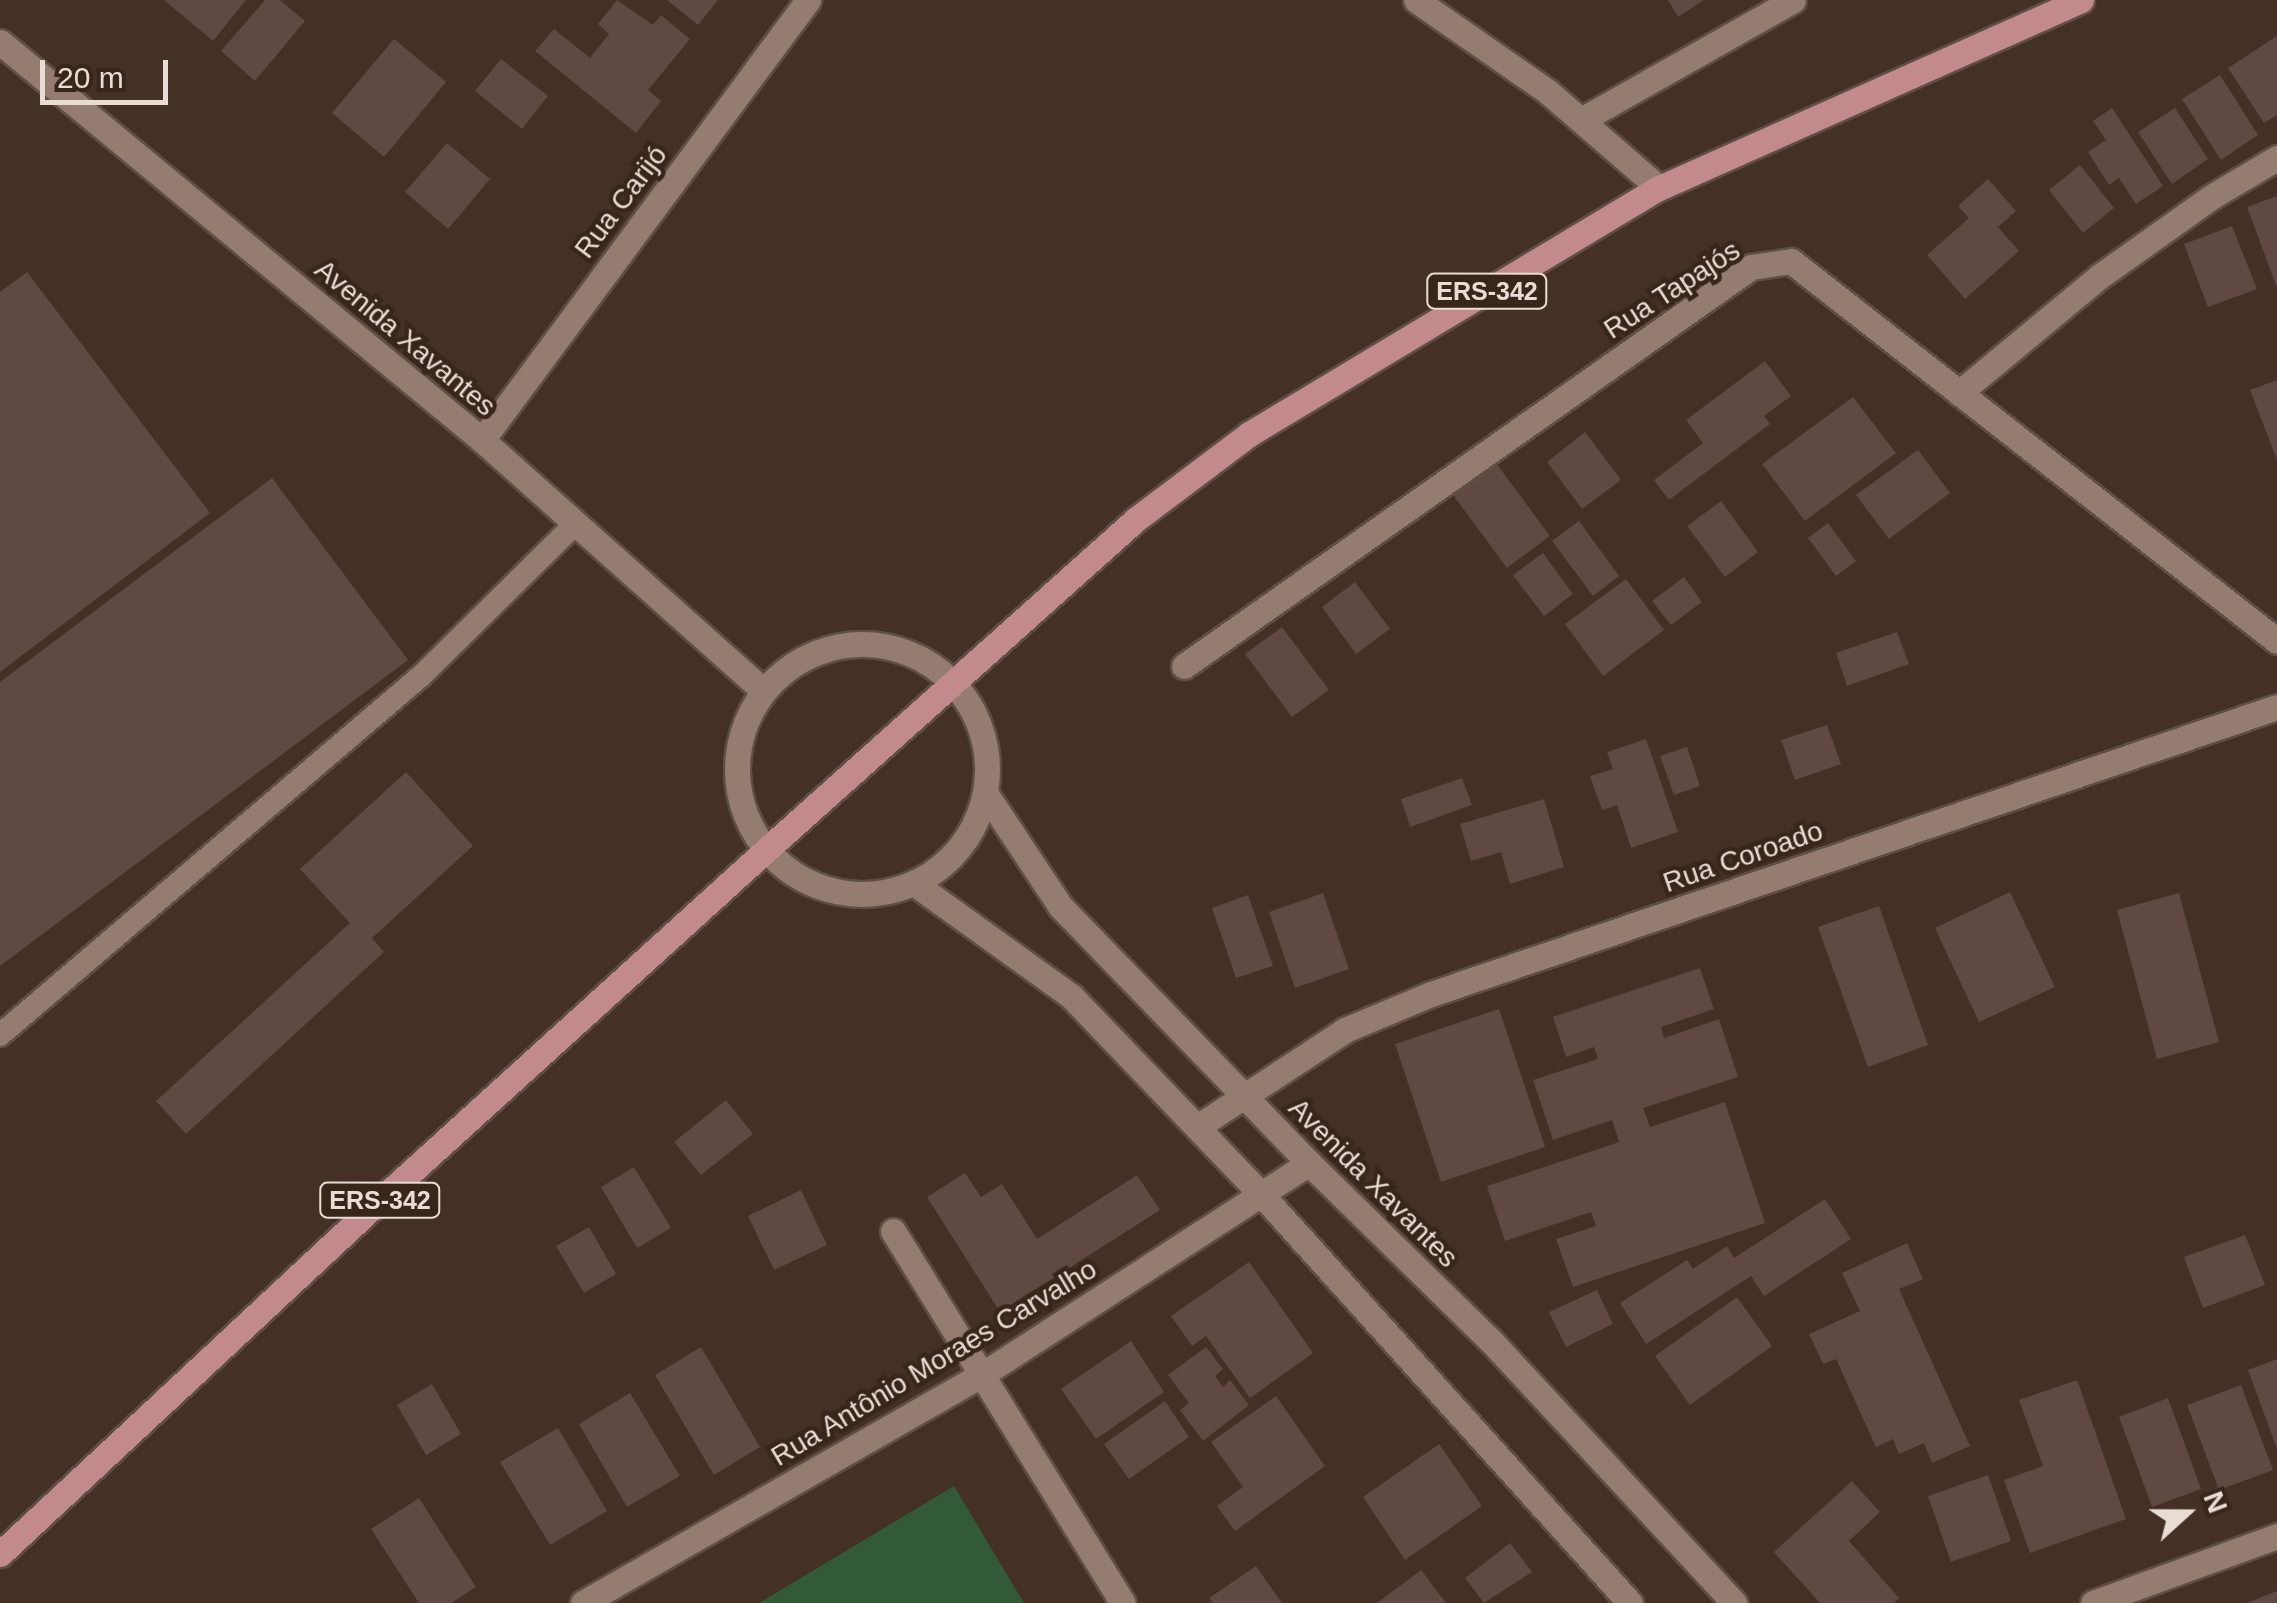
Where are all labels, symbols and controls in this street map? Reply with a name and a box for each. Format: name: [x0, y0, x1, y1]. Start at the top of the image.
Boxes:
scale bar: [45, 40, 172, 102]
text: 20 m: [57, 61, 124, 94]
street label: Rua Carijó: [568, 139, 674, 265]
street label: Rua Tapajós: [1598, 234, 1746, 346]
street label: Avenida Xavantes: [308, 253, 502, 423]
road number: ERS-342: [1424, 271, 1550, 311]
street label: Rua Coroado: [1659, 814, 1827, 900]
street label: Avenida Xavantes: [1281, 1091, 1465, 1275]
road number: ERS-342: [318, 1180, 442, 1220]
street label: Rua Antônio Moraes Carvalho: [765, 1252, 1103, 1474]
north arrow: [2137, 1463, 2237, 1563]
text: N: [2197, 1487, 2234, 1517]

